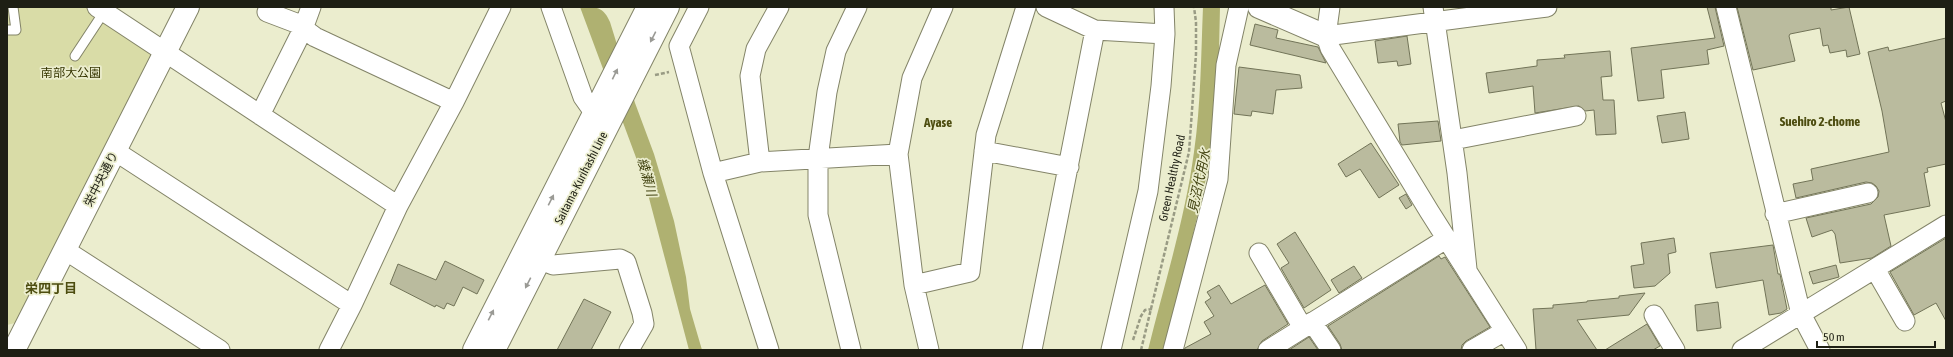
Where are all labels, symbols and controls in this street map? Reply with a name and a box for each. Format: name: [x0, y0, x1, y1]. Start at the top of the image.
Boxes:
one-way arrow: [650, 31, 656, 43]
park label: 南部大公園: [41, 66, 101, 80]
one-way arrow: [612, 68, 618, 79]
district label: Suehiro 2-chome: [1780, 114, 1860, 129]
district label: Ayase: [923, 115, 952, 130]
street label: Saitama-Kurihashi Line: [552, 129, 610, 227]
street label: Green Healthy Road: [1156, 133, 1188, 223]
water label: 見沼代用水: [1185, 146, 1214, 214]
street label: 栄中央通り: [81, 149, 121, 209]
water label: 綾瀬川: [635, 156, 660, 200]
one-way arrow: [548, 194, 554, 205]
one-way arrow: [525, 278, 531, 289]
district label: 栄四丁目: [25, 281, 77, 296]
one-way arrow: [488, 310, 495, 321]
scale bar: [1817, 323, 1935, 349]
text: 50 m: [1823, 330, 1845, 344]

